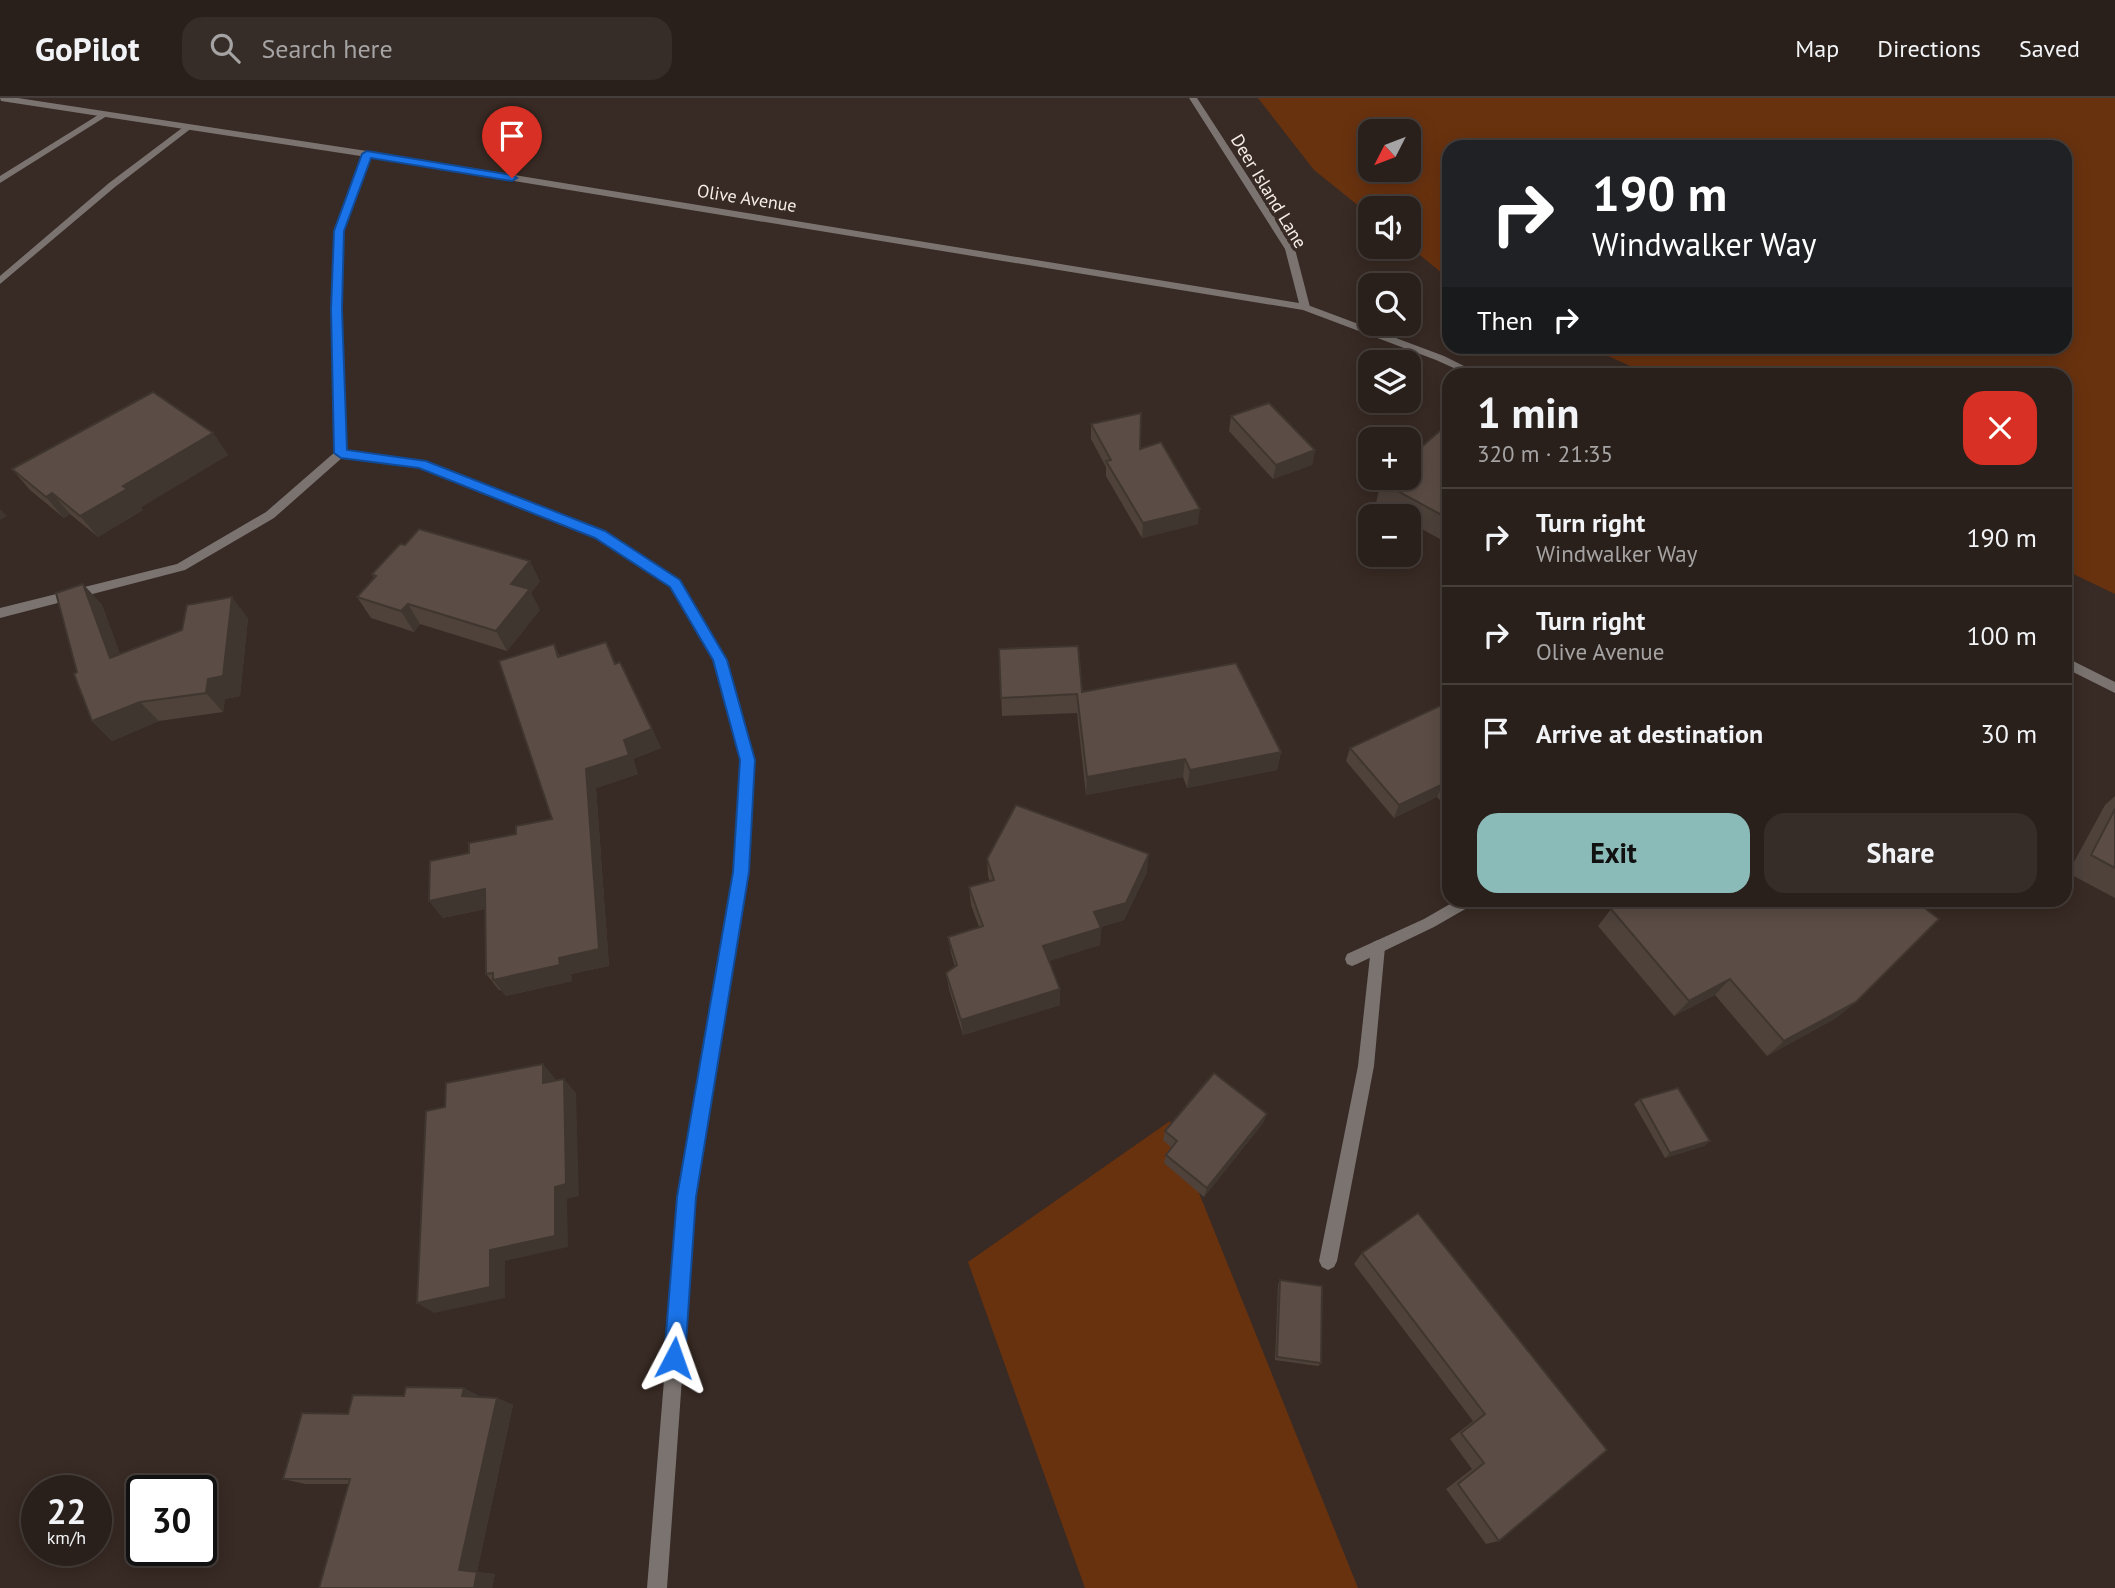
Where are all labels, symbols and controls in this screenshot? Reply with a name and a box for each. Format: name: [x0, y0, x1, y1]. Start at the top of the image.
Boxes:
search box: [182, 17, 672, 80]
text: GoPilot: [35, 27, 140, 70]
icon: search: [206, 29, 244, 67]
text: Search here: [262, 32, 393, 65]
text: Map: [1795, 33, 1839, 64]
text: Directions: [1877, 33, 1981, 64]
text: Saved: [2019, 33, 2080, 64]
pin: [482, 106, 542, 178]
icon: arrive: [493, 117, 531, 155]
north arrow: [1358, 119, 1421, 182]
map controls: [1358, 119, 1421, 567]
street label: Deer Island Lane: [1226, 130, 1312, 252]
text: 190 m: [1592, 161, 1727, 225]
icon: right: [1477, 168, 1568, 259]
street label: Olive Avenue: [696, 179, 798, 217]
button: sound: [1358, 196, 1421, 259]
text: Windwalker Way: [1592, 223, 1817, 265]
button: search: [1358, 273, 1421, 336]
icon: right: [1547, 301, 1585, 339]
text: Then: [1477, 304, 1533, 337]
button: layers: [1358, 350, 1421, 413]
text: 1 min: [1477, 385, 1579, 440]
button: close: [1963, 391, 2037, 465]
button: +: [1358, 427, 1421, 490]
text: 320 m · 21:35: [1477, 439, 1613, 468]
button: −: [1358, 504, 1421, 567]
text: Turn right: [1536, 506, 1645, 539]
icon: right: [1477, 518, 1515, 556]
text: 190 m: [1966, 521, 2037, 554]
text: Windwalker Way: [1536, 539, 1697, 568]
text: Turn right: [1536, 604, 1645, 637]
icon: right: [1477, 616, 1515, 654]
text: 100 m: [1966, 619, 2037, 652]
text: Olive Avenue: [1536, 637, 1664, 666]
icon: arrive: [1477, 714, 1515, 752]
text: Arrive at destination: [1536, 717, 1763, 750]
text: 30 m: [1981, 717, 2037, 750]
button: Exit: [1477, 813, 1750, 893]
button: Share: [1764, 813, 2037, 893]
position arrow: [637, 1321, 711, 1395]
speed limit sign: 30: [126, 1475, 217, 1566]
text: 22: [47, 1488, 86, 1534]
text: km/h: [47, 1526, 86, 1549]

